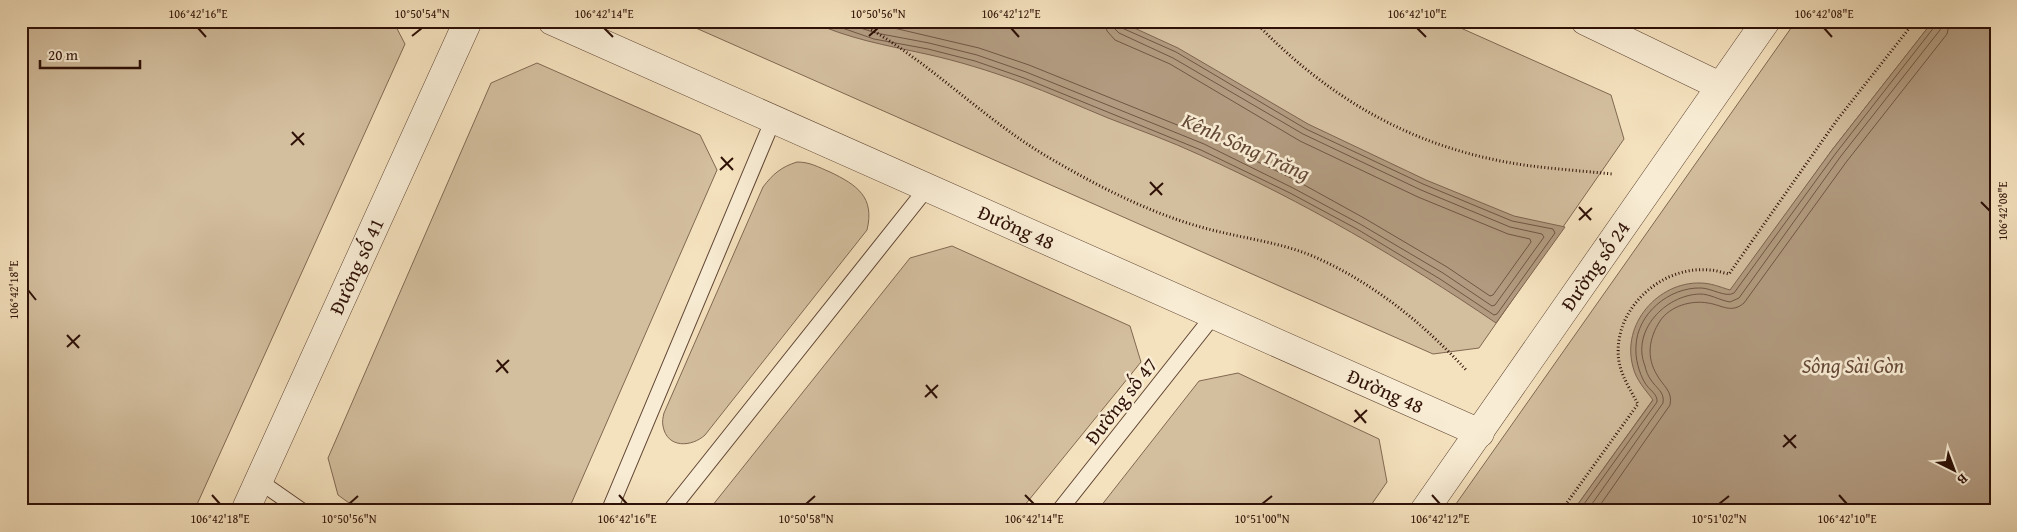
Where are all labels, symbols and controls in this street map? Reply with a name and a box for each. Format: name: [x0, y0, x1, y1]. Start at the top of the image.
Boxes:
text: 106°42'16"E: [168, 5, 228, 22]
text: 10°50'54"N: [394, 5, 450, 22]
text: 106°42'14"E: [574, 5, 634, 22]
text: 10°50'56"N: [850, 5, 906, 22]
text: 106°42'12"E: [981, 5, 1041, 22]
text: 106°42'10"E: [1387, 5, 1447, 22]
text: 106°42'08"E: [1794, 5, 1854, 22]
scale bar: [40, 38, 140, 70]
text: 20 m: [48, 44, 79, 65]
water label: Kênh Sông Trăng: [1176, 104, 1316, 189]
text: 106°42'08"E: [1994, 181, 2011, 241]
street label: Đường 48: [974, 197, 1059, 256]
street label: Đường số 41: [321, 213, 391, 319]
street label: Đường số 24: [1553, 215, 1636, 316]
text: 106°42'18"E: [5, 260, 22, 320]
water label: Sông Sài Gòn: [1802, 350, 1905, 381]
street label: Đường số 47: [1077, 351, 1164, 450]
street label: Đường 48: [1343, 361, 1429, 420]
north arrow: [1930, 444, 1980, 494]
text: B: [1953, 469, 1973, 490]
text: 106°42'18"E: [190, 510, 250, 527]
text: 10°50'56"N: [321, 510, 377, 527]
text: 106°42'16"E: [597, 510, 657, 527]
text: 10°50'58"N: [778, 510, 834, 527]
text: 106°42'14"E: [1004, 510, 1064, 527]
text: 10°51'00"N: [1234, 510, 1290, 527]
text: 106°42'12"E: [1410, 510, 1470, 527]
text: 10°51'02"N: [1691, 510, 1747, 527]
text: 106°42'10"E: [1817, 510, 1877, 527]

